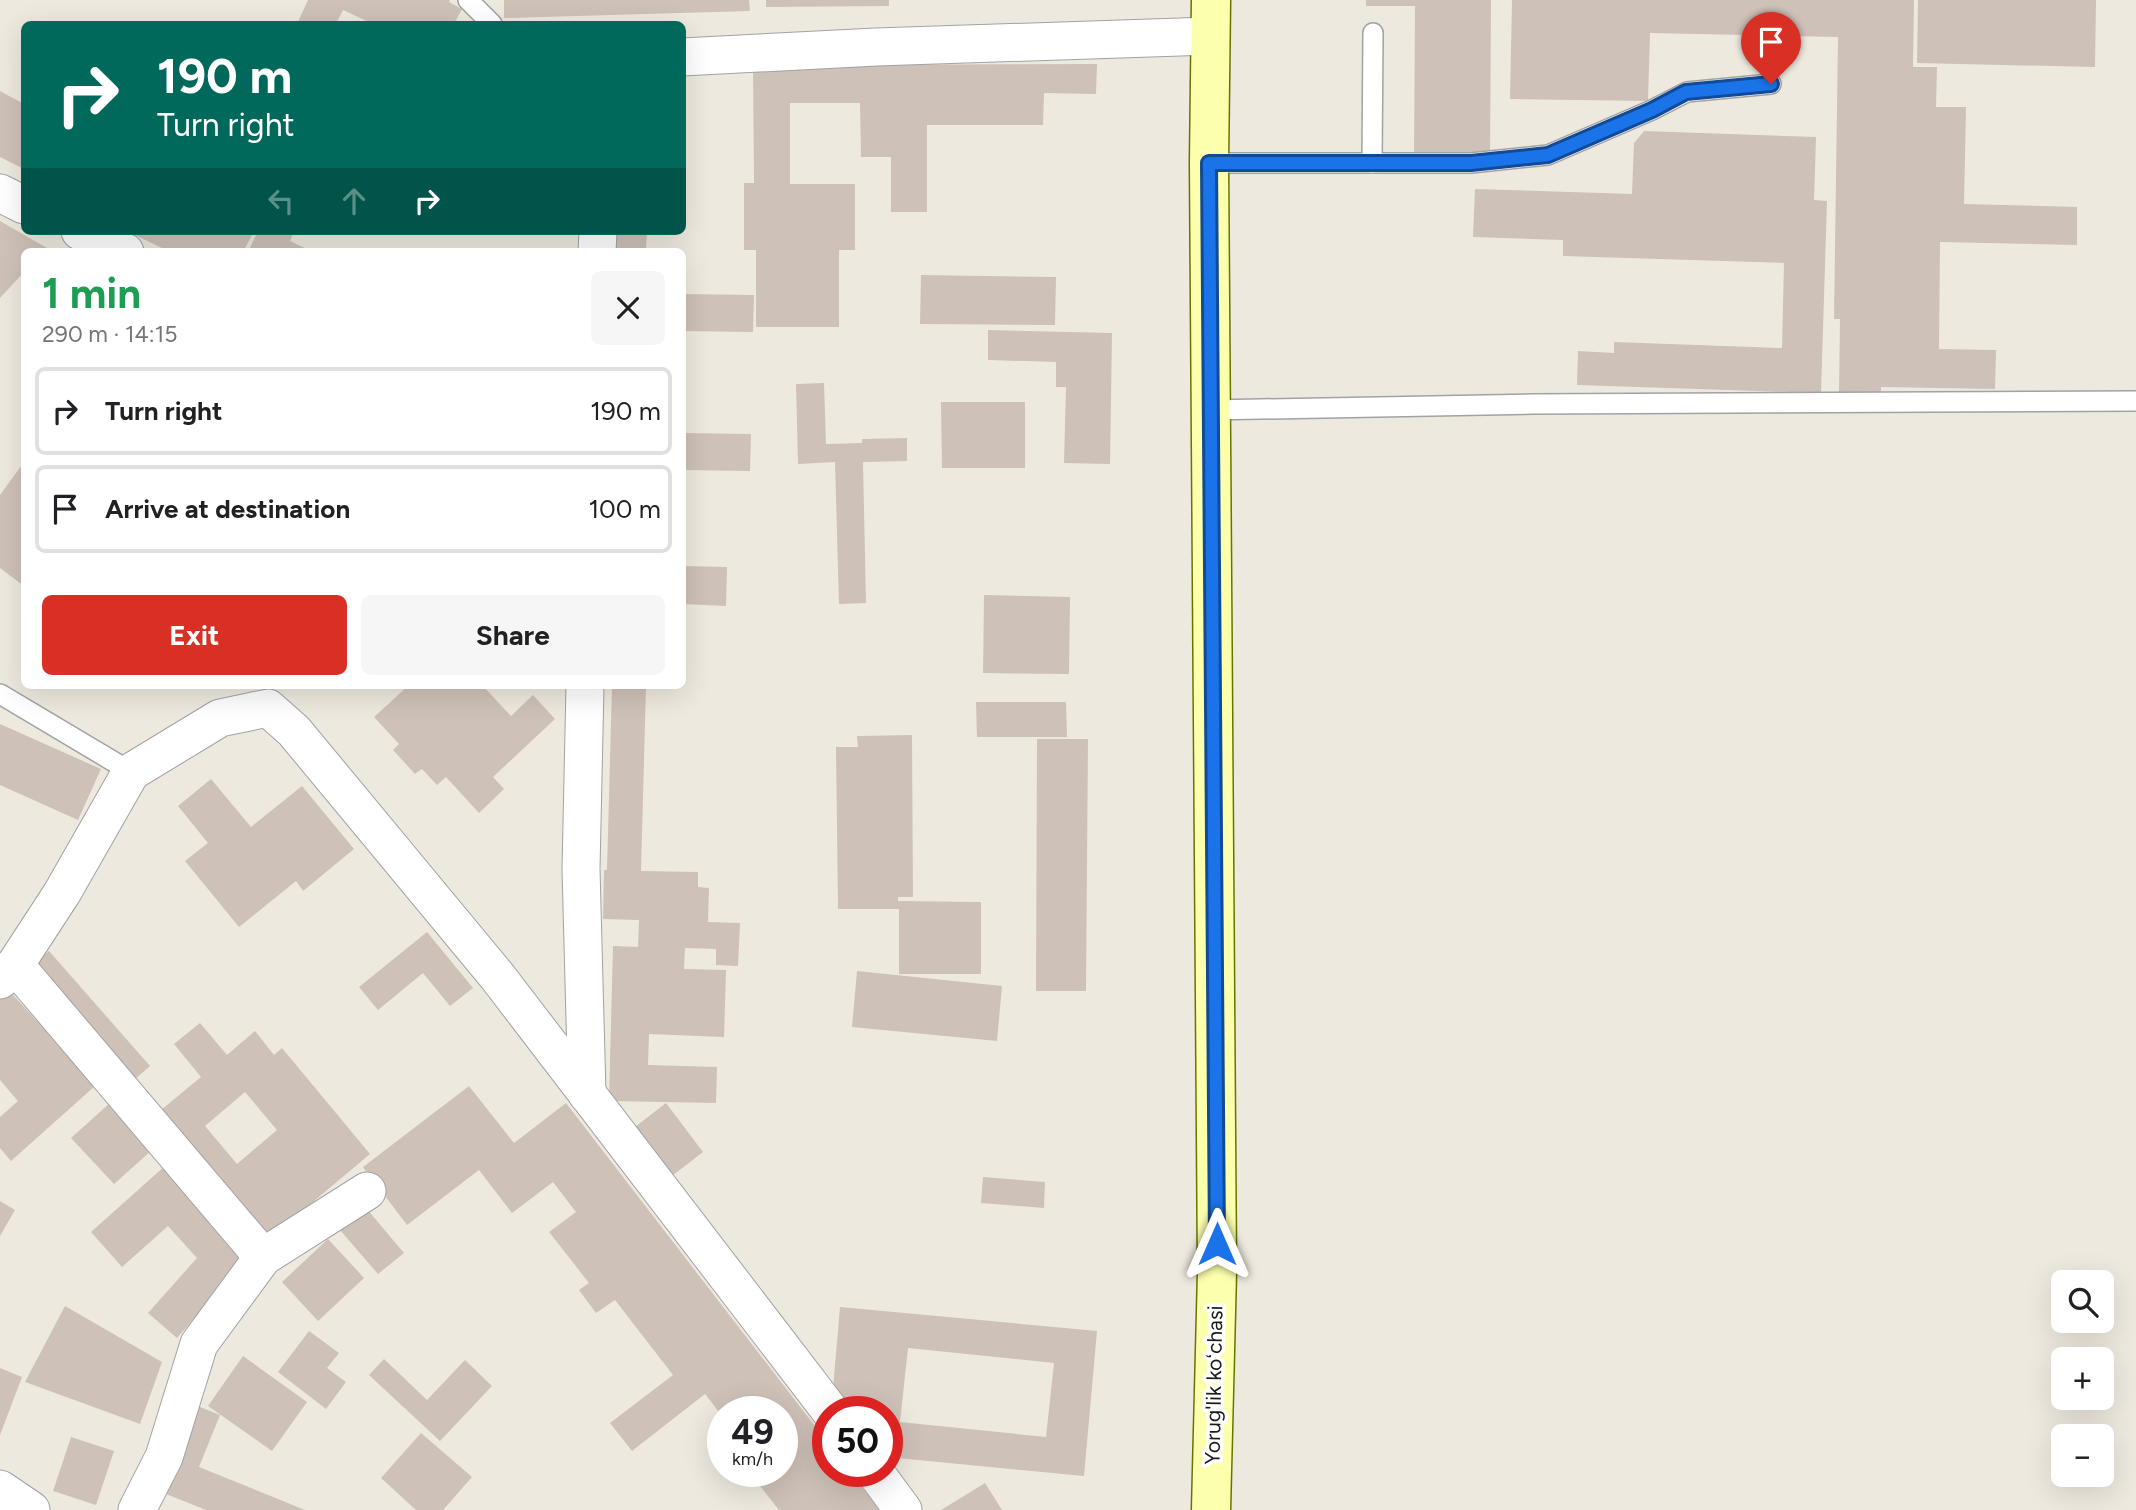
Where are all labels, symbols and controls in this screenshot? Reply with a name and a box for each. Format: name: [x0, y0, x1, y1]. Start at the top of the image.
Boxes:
pin: [1741, 12.0, 1801, 84]
icon: arrive: [1752, 23, 1790, 61]
text: 190 m: [157, 46, 292, 105]
icon: right: [42, 49, 133, 140]
text: Turn right: [157, 106, 295, 144]
icon: left: [262, 182, 300, 220]
icon: ahead: [335, 182, 373, 220]
icon: right: [408, 182, 446, 220]
text: 1 min: [42, 268, 141, 319]
button: close: [591, 271, 665, 345]
text: 290 m · 14:15: [42, 320, 177, 348]
icon: right: [46, 392, 84, 430]
text: Turn right: [105, 395, 222, 427]
text: 190 m: [590, 395, 661, 427]
icon: arrive: [46, 490, 84, 528]
text: Arrive at destination: [105, 493, 350, 525]
text: 100 m: [588, 493, 661, 525]
button: Exit: [42, 595, 347, 675]
button: Share: [361, 595, 665, 675]
position arrow: [1180, 1207, 1254, 1281]
map controls: [2051, 1270, 2114, 1487]
button: search: [2051, 1270, 2114, 1333]
street label: Yorug'lik koʻchasi: [1200, 1305, 1227, 1465]
button: +: [2051, 1347, 2114, 1410]
speed limit sign: 50: [812, 1396, 903, 1487]
text: 49: [731, 1411, 774, 1453]
button: −: [2051, 1424, 2114, 1487]
text: km/h: [732, 1448, 773, 1470]

